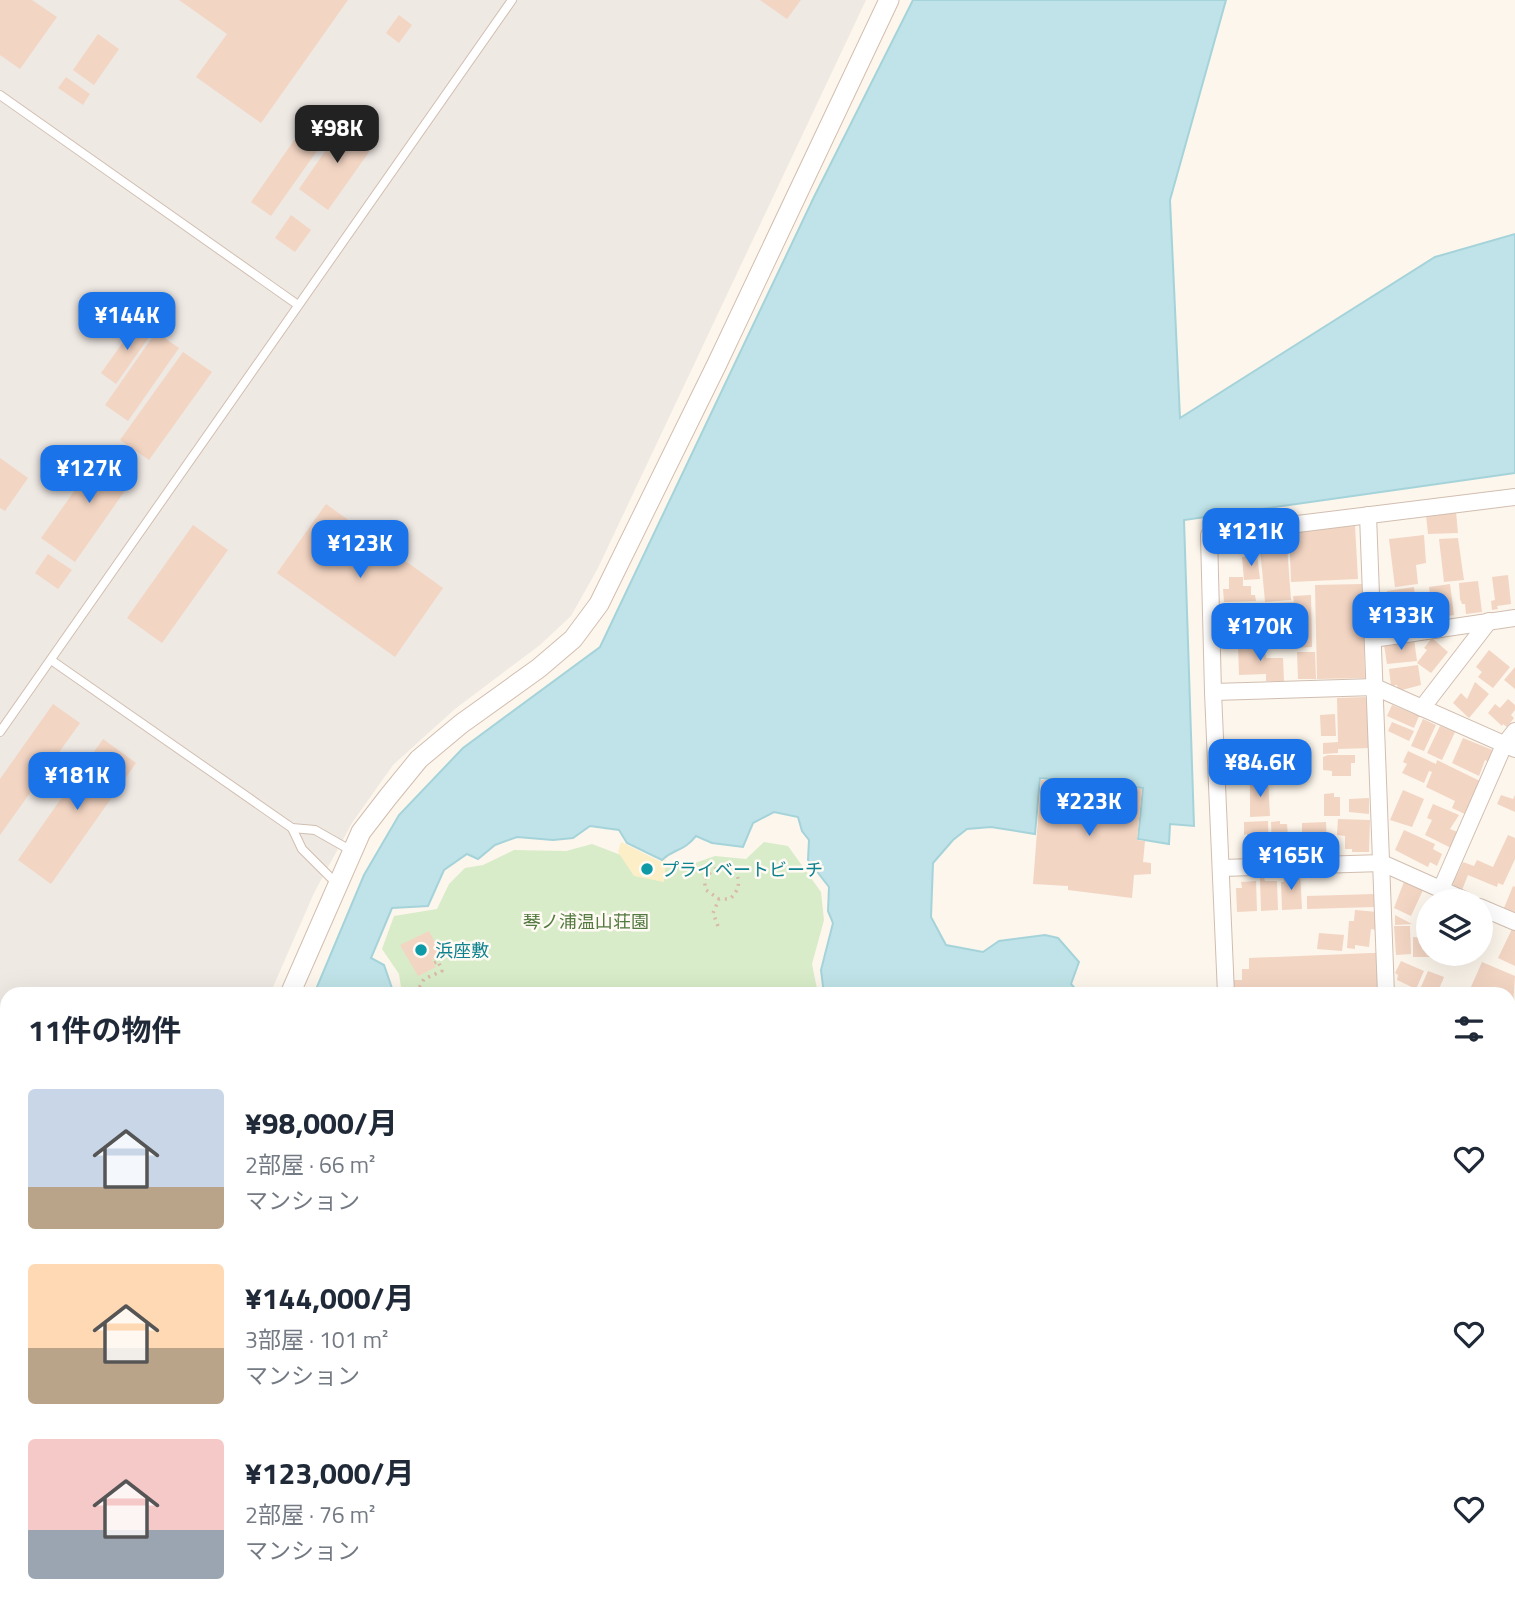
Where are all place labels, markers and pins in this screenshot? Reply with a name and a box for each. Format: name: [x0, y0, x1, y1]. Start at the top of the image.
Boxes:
pin: ¥98K: [296, 106, 378, 165]
pin: ¥144K: [78, 292, 176, 352]
pin: ¥127K: [40, 446, 138, 505]
pin: ¥121K: [1202, 508, 1300, 568]
pin: ¥123K: [311, 520, 409, 580]
pin: ¥133K: [1352, 592, 1450, 652]
pin: ¥170K: [1211, 604, 1309, 663]
pin: ¥84.6K: [1203, 740, 1317, 799]
pin: ¥181K: [28, 752, 126, 812]
pin: ¥223K: [1040, 778, 1138, 838]
pin: ¥165K: [1242, 832, 1340, 892]
place label: プライベートビーチ: [661, 856, 823, 883]
marker: プライベートビーチ: [639, 861, 655, 877]
place label: 浜座敷: [435, 937, 489, 964]
marker: 浜座敷: [413, 942, 429, 958]

